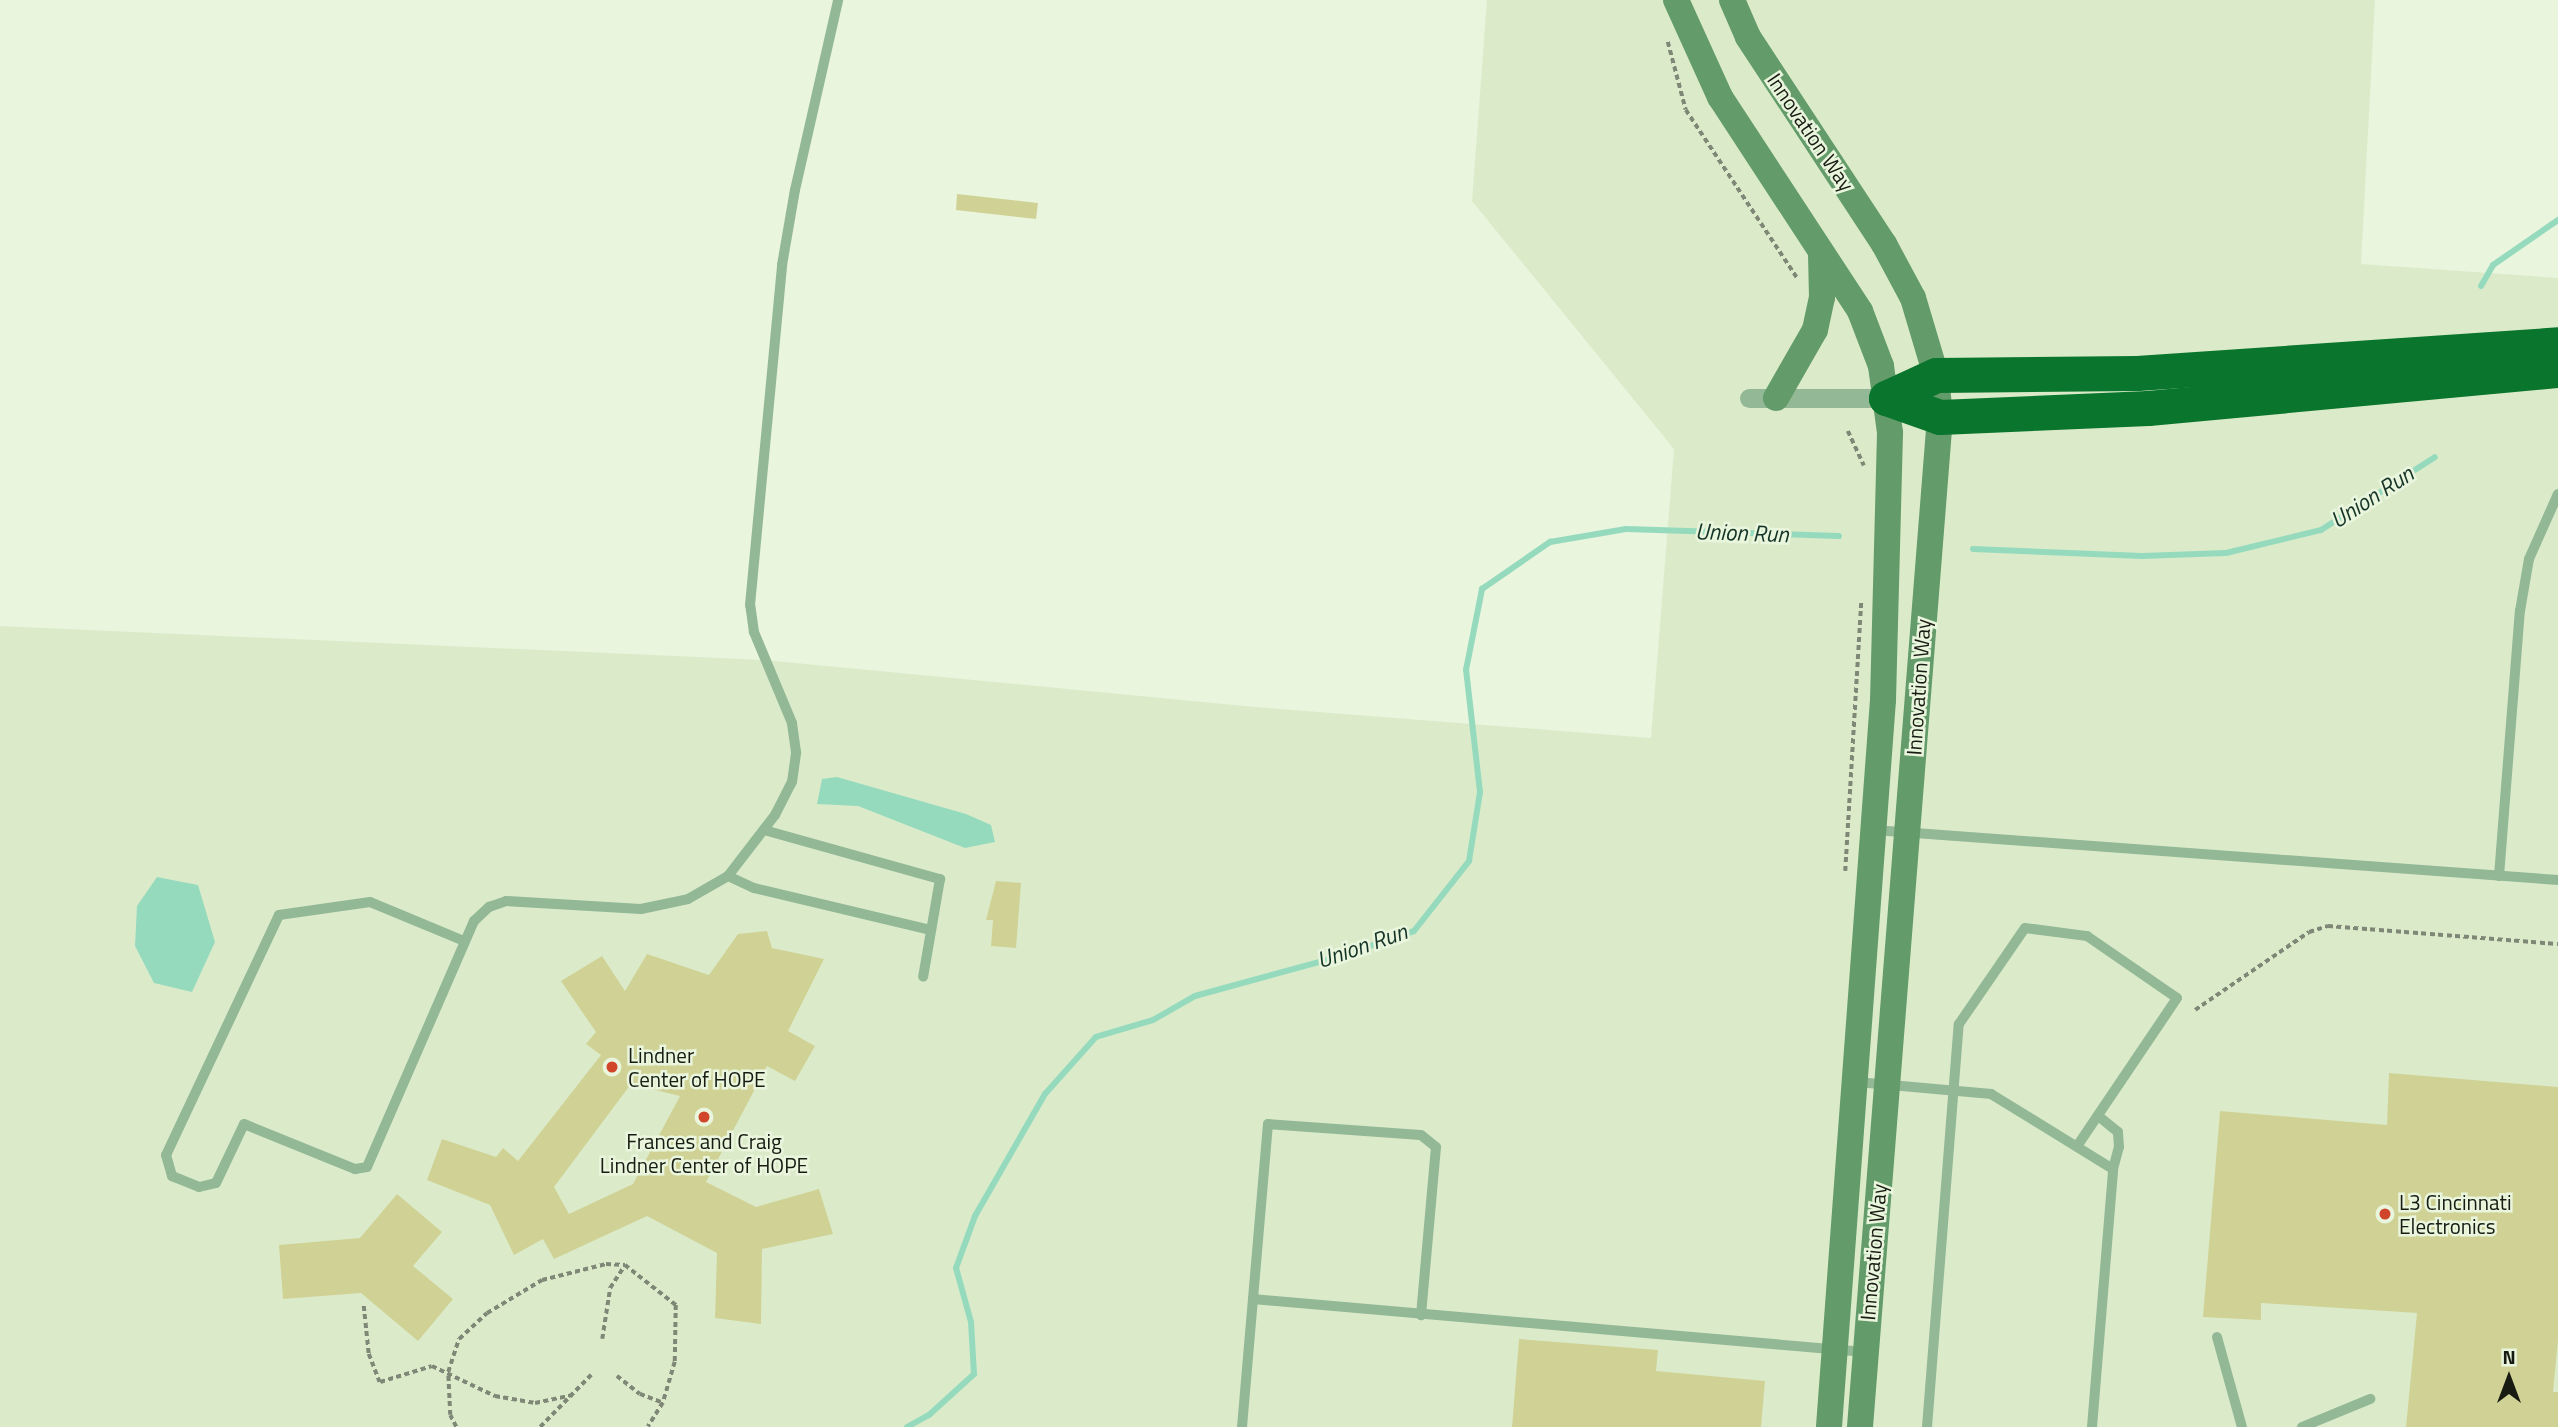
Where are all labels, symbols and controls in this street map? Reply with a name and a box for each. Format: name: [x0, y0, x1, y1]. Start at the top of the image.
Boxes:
street label: Innovation Way: [1762, 68, 1860, 196]
water label: Union Run: [2325, 460, 2419, 534]
water label: Union Run: [1695, 518, 1789, 548]
street label: Innovation Way: [1901, 618, 1935, 756]
water label: Union Run: [1313, 918, 1411, 974]
place label: Lindner Center of HOPE: [628, 1042, 766, 1092]
marker: Lindner Center of HOPE: [602, 1057, 622, 1077]
marker: Frances and Craig Lindner Center of HOPE: [696, 1109, 712, 1125]
place label: Frances and Craig Lindner Center of HOPE: [600, 1128, 808, 1178]
street label: Innovation Way: [1854, 1183, 1892, 1321]
place label: L3 Cincinnati Electronics: [2399, 1189, 2512, 1239]
marker: L3 Cincinnati Electronics: [2377, 1206, 2393, 1222]
text: N: [2502, 1342, 2516, 1371]
north arrow: [2474, 1343, 2544, 1413]

